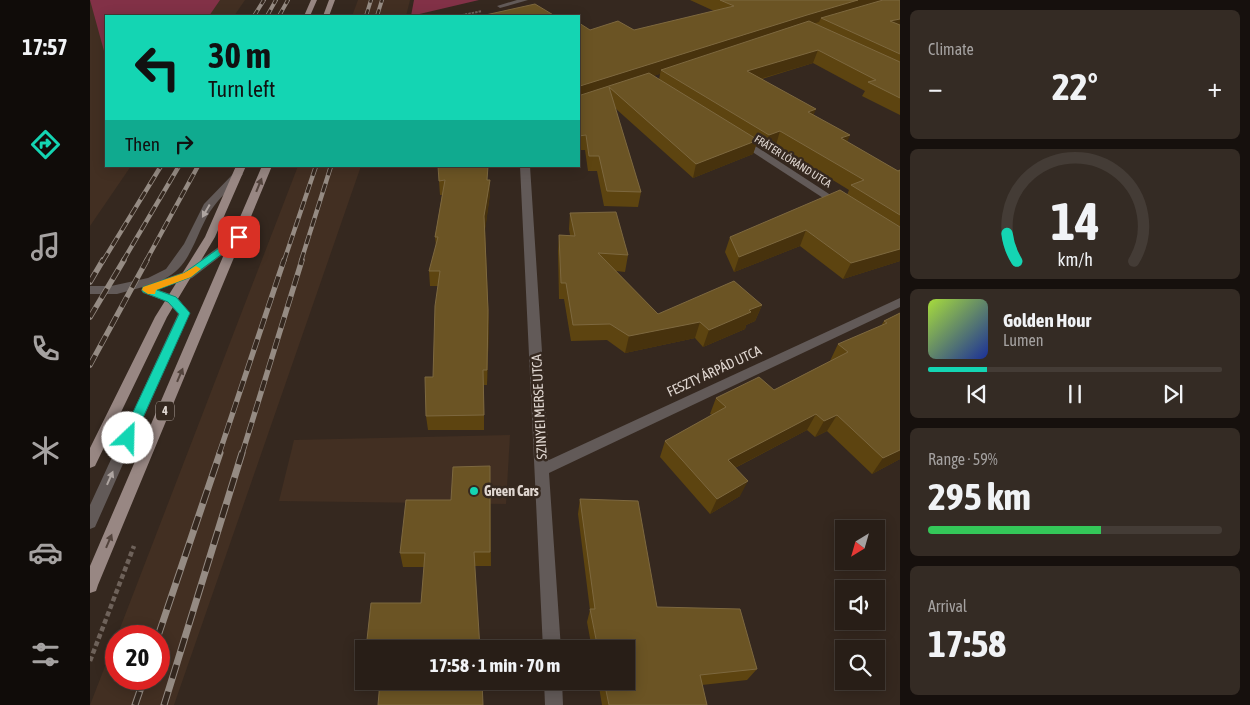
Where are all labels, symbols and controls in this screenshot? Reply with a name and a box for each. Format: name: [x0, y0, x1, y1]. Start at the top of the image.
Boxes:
text: 17:57: [22, 34, 68, 60]
icon: left: [125, 35, 190, 100]
text: 30 m: [208, 35, 271, 75]
text: Climate: [928, 40, 974, 58]
text: 22°: [1052, 65, 1098, 108]
text: −: [928, 71, 943, 103]
text: +: [1207, 71, 1222, 103]
text: Turn left: [208, 76, 275, 102]
icon: directions: [28, 127, 63, 162]
icon: right: [170, 130, 198, 158]
text: Then: [125, 133, 160, 155]
street label: FRÁTER LÓRÁND UTCA: [752, 133, 834, 190]
one-way arrow: [256, 178, 264, 192]
text: 14: [1051, 191, 1099, 251]
one-way arrow: [202, 204, 211, 217]
pin: [218, 216, 260, 258]
icon: arrive: [225, 223, 253, 251]
icon: music: [28, 229, 63, 264]
text: km/h: [1057, 249, 1093, 270]
text: Golden Hour: [1003, 309, 1091, 331]
icon: phone: [28, 331, 63, 366]
text: Lumen: [1003, 331, 1043, 349]
street label: FESZTY ÁRPÁD UTCA: [664, 342, 764, 400]
street label: SZINYEI MERSE UTCA: [528, 354, 550, 460]
one-way arrow: [177, 368, 185, 382]
icon: previous: [963, 380, 991, 408]
icon: pause: [1061, 380, 1089, 408]
icon: next: [1159, 380, 1187, 408]
road number: 4: [156, 402, 174, 421]
position arrow: [101, 411, 153, 463]
icon: climate: [28, 433, 63, 468]
text: Range · 59%: [928, 450, 998, 468]
one-way arrow: [106, 471, 114, 485]
text: 295 km: [928, 475, 1031, 518]
place label: Green Cars: [484, 483, 539, 499]
marker: Green Cars: [468, 485, 480, 497]
north arrow: [835, 520, 885, 570]
map controls: [835, 520, 885, 690]
one-way arrow: [106, 534, 114, 548]
icon: car: [28, 535, 63, 570]
button: sound: [835, 580, 885, 630]
text: Arrival: [928, 597, 967, 615]
text: 17:58: [928, 622, 1006, 665]
speed limit sign: 20: [105, 625, 170, 690]
icon: filters: [28, 637, 63, 672]
button: search: [835, 640, 885, 690]
text: 17:58 · 1 min · 70 m: [430, 654, 560, 676]

